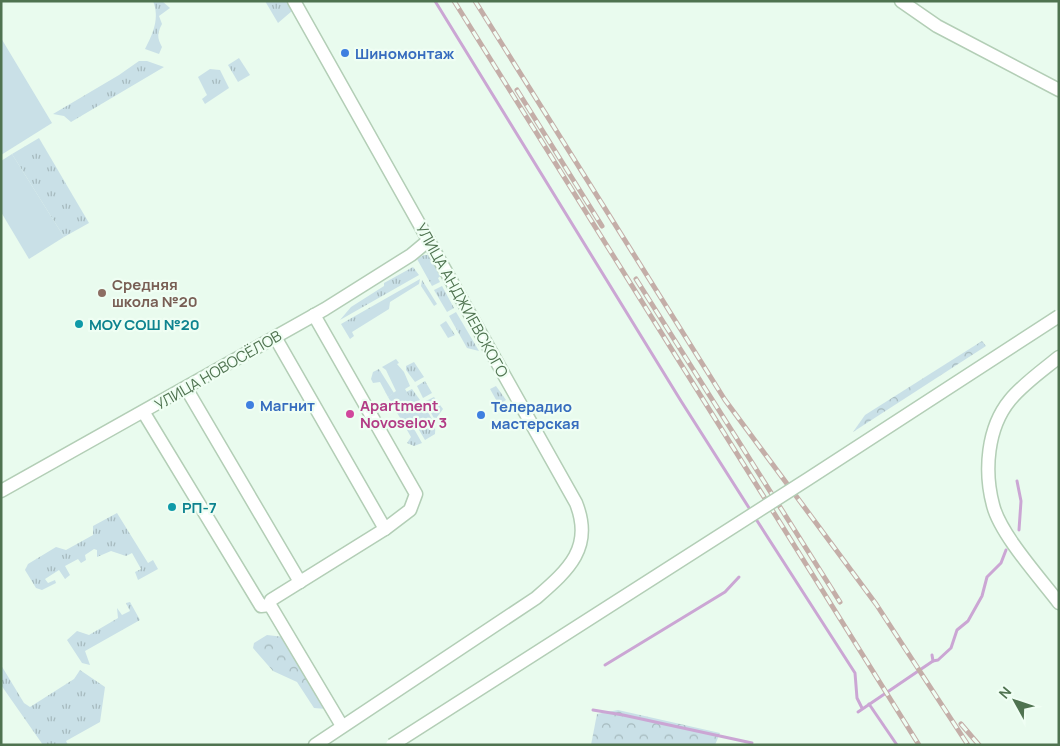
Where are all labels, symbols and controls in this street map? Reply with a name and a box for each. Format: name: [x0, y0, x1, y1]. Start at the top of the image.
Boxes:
place label: Шиномонтаж: [355, 43, 455, 64]
marker: Шиномонтаж: [339, 47, 351, 59]
street label: УЛИЦА АНДЖИЕВСКОГО: [411, 219, 513, 381]
place label: Средняя школа №20: [112, 274, 198, 312]
marker: Средняя школа №20: [96, 287, 108, 299]
place label: МОУ СОШ №20: [89, 314, 200, 335]
marker: МОУ СОШ №20: [73, 318, 85, 330]
street label: УЛИЦА НОВОСЁЛОВ: [151, 325, 285, 415]
place label: Магнит: [260, 395, 315, 416]
place label: Apartment Novoselov 3: [360, 395, 447, 433]
place label: Телерадио мастерская: [491, 396, 579, 434]
marker: Магнит: [244, 399, 256, 411]
marker: Apartment Novoselov 3: [344, 408, 356, 420]
marker: Телерадио мастерская: [475, 409, 487, 421]
place label: РП-7: [182, 497, 217, 518]
marker: РП-7: [166, 501, 178, 513]
north arrow: [990, 676, 1040, 726]
text: N: [994, 682, 1015, 702]

